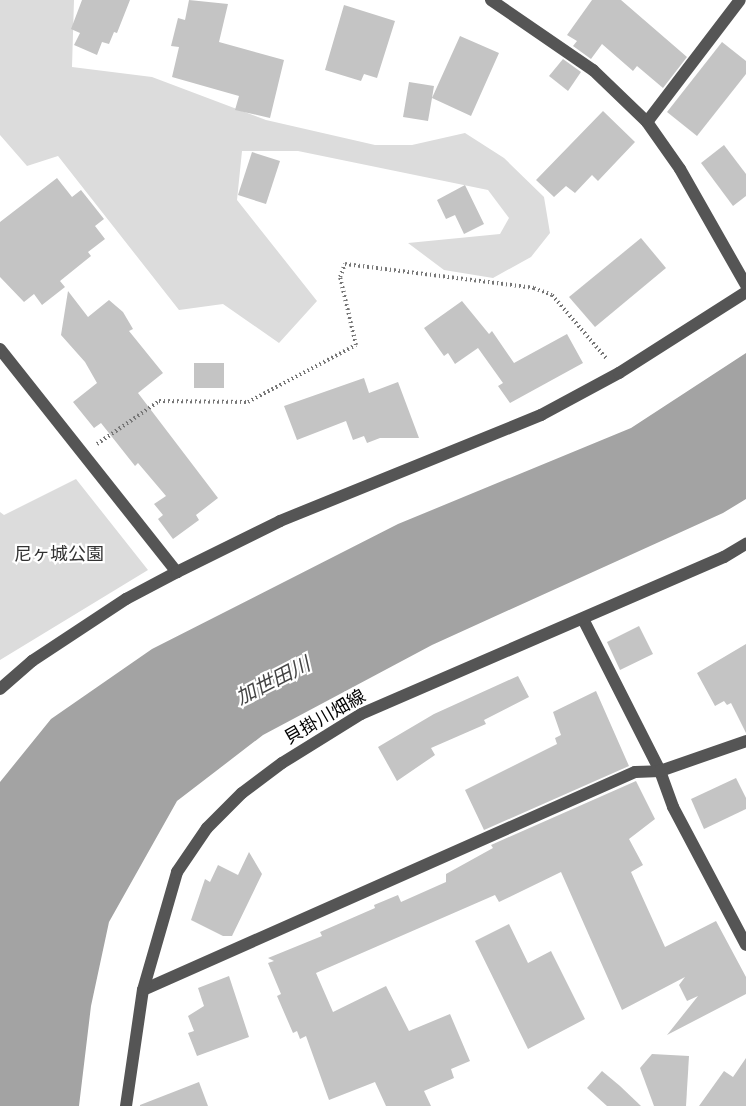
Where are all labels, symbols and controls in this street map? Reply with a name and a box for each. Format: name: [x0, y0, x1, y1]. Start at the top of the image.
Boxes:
park label: 尼ヶ城公園: [14, 543, 104, 565]
water label: 加世田川: [232, 652, 314, 710]
street label: 貝掛川畑線: [281, 685, 369, 749]

